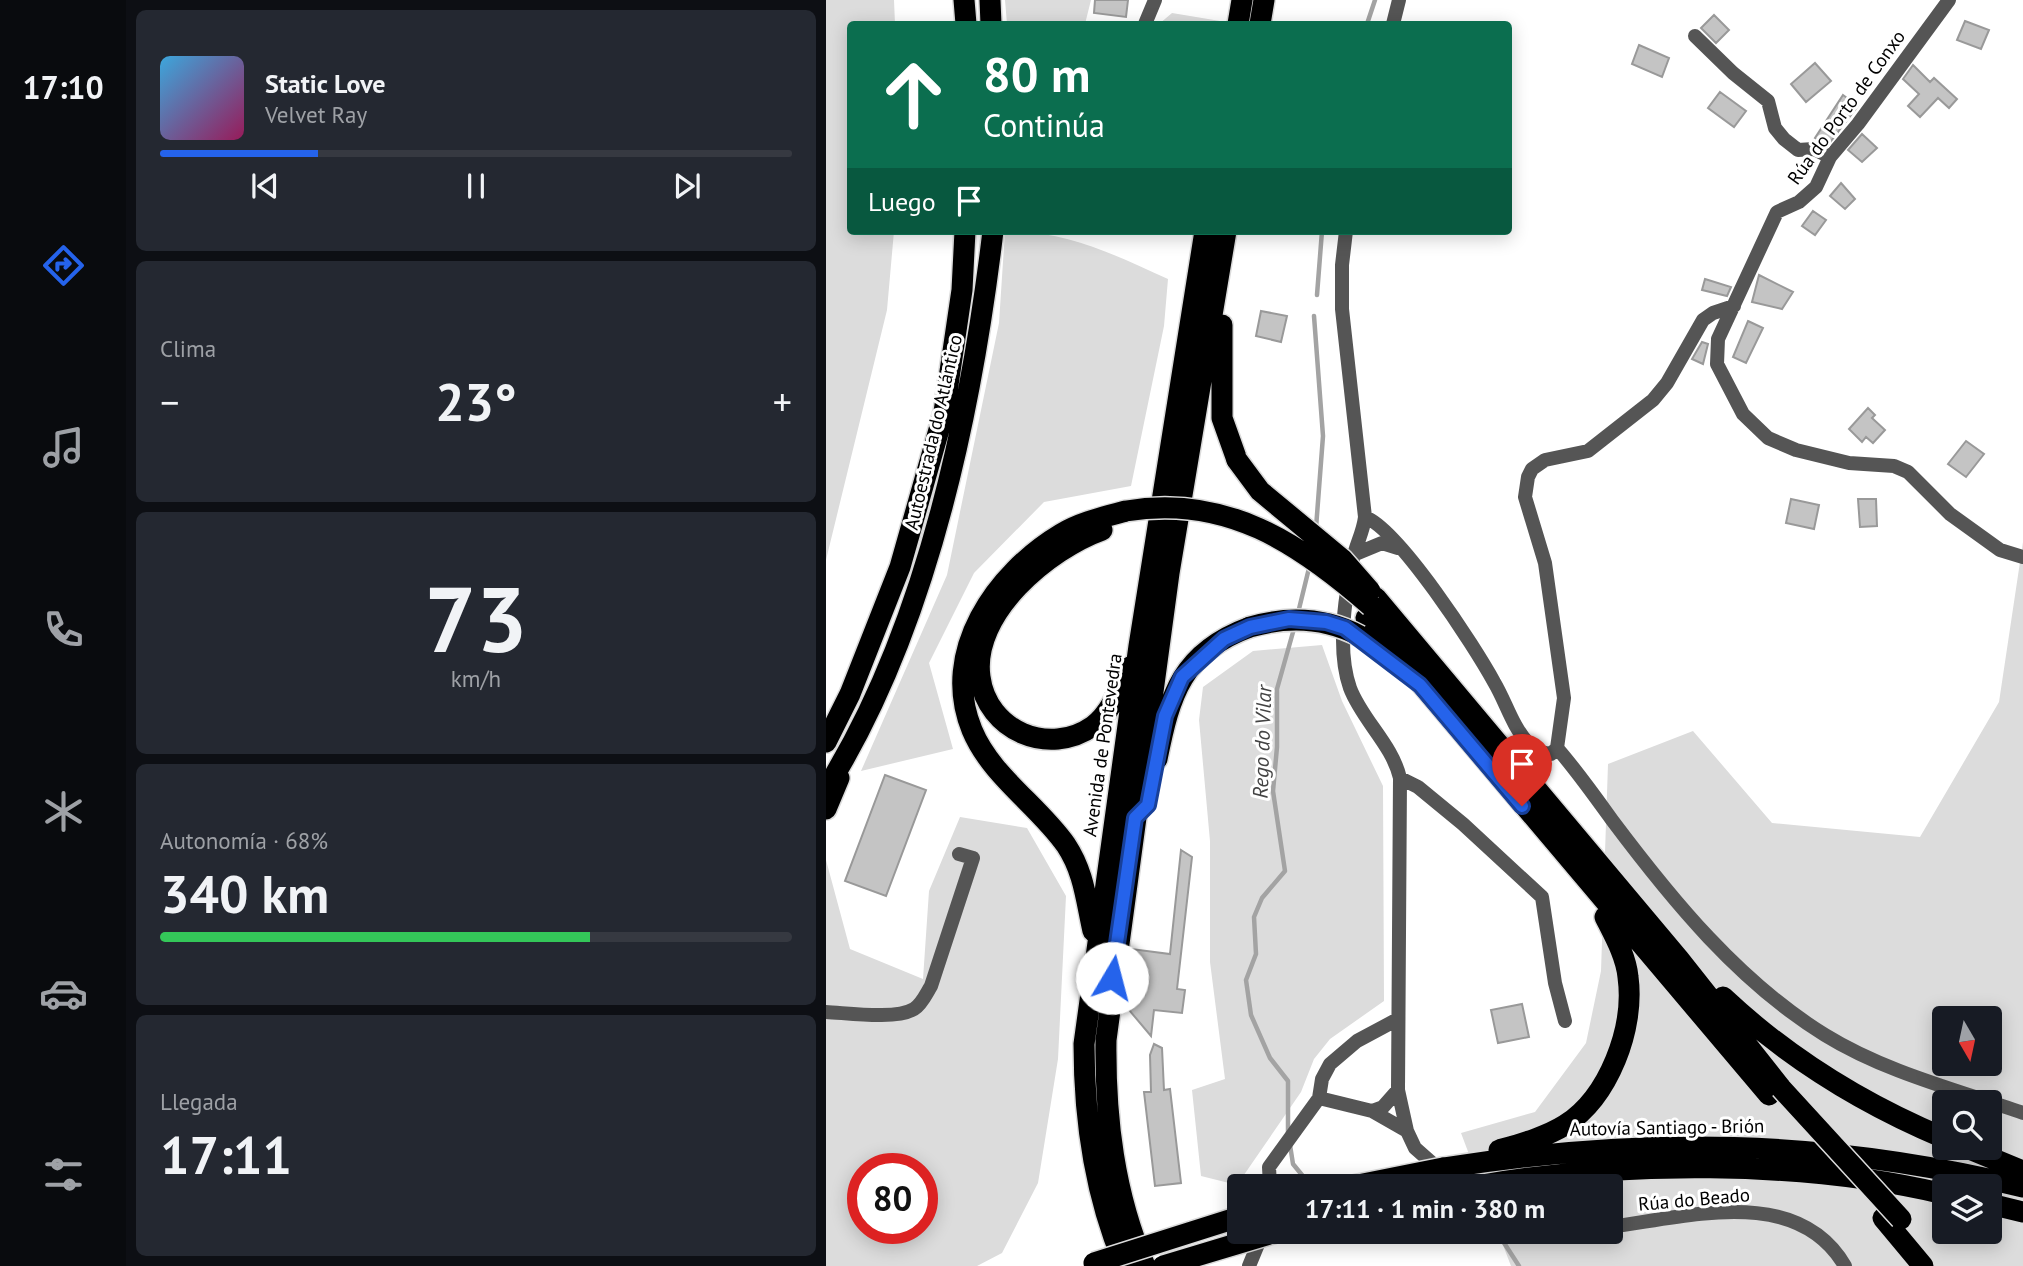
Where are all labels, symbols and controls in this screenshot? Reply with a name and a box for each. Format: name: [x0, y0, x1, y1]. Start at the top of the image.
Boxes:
street label: Rúa do Porto de Conxo: [1782, 25, 1910, 189]
text: 80 m: [983, 42, 1090, 106]
icon: ahead: [868, 49, 959, 140]
text: 17:10: [22, 66, 104, 108]
text: Static Love: [265, 67, 386, 100]
text: Velvet Ray: [265, 100, 367, 129]
text: Continúa: [983, 104, 1105, 146]
icon: previous: [246, 167, 284, 205]
icon: pause: [457, 167, 495, 205]
icon: next: [668, 167, 706, 205]
icon: arrive: [950, 182, 988, 220]
text: Luego: [868, 185, 936, 218]
icon: directions: [39, 241, 88, 290]
street label: Autoestrada do Atlántico: [899, 332, 967, 532]
text: Clima: [160, 334, 216, 363]
text: 23°: [435, 368, 517, 435]
text: −: [160, 377, 179, 426]
text: +: [773, 377, 792, 426]
icon: music: [39, 423, 88, 472]
text: 73: [424, 559, 528, 677]
icon: phone: [39, 605, 88, 654]
street label: Avenida de Pontevedra: [1077, 652, 1127, 838]
text: km/h: [451, 664, 501, 693]
water label: Rego do Vilar: [1247, 683, 1278, 799]
pin: [1492, 734, 1552, 806]
icon: arrive: [1503, 745, 1541, 783]
icon: climate: [39, 787, 88, 836]
text: Autonomía · 68%: [160, 826, 328, 855]
text: 340 km: [160, 860, 329, 927]
position arrow: [1075, 941, 1149, 1015]
icon: car: [39, 969, 88, 1018]
north arrow: [1932, 1006, 2002, 1076]
map controls: [1932, 1006, 2002, 1244]
text: Llegada: [160, 1087, 238, 1116]
button: search: [1932, 1090, 2002, 1160]
street label: Autovía Santiago - Brión: [1569, 1113, 1765, 1141]
text: 17:11: [160, 1121, 292, 1188]
icon: filters: [39, 1150, 88, 1199]
speed limit sign: 80: [847, 1153, 938, 1244]
button: layers: [1932, 1174, 2002, 1244]
street label: Rúa do Beado: [1637, 1182, 1751, 1216]
text: 17:11 · 1 min · 380 m: [1305, 1192, 1545, 1225]

